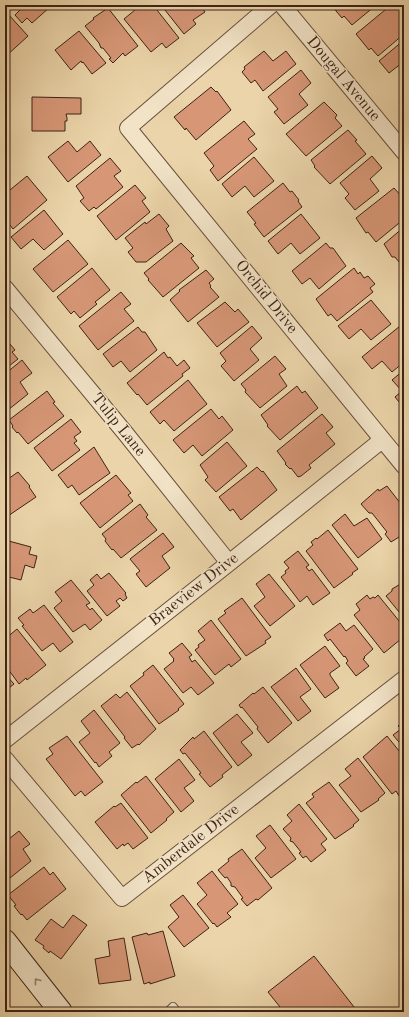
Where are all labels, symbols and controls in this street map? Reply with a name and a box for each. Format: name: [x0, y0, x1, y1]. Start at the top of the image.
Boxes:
street label: Dougal Avenue: [303, 34, 383, 124]
street label: Orchid Drive: [232, 257, 300, 337]
street label: Tulip Lane: [88, 390, 148, 460]
street label: Braeview Drive: [146, 550, 242, 630]
street label: Amberdale Drive: [140, 801, 242, 887]
one-way arrow: [34, 979, 41, 986]

